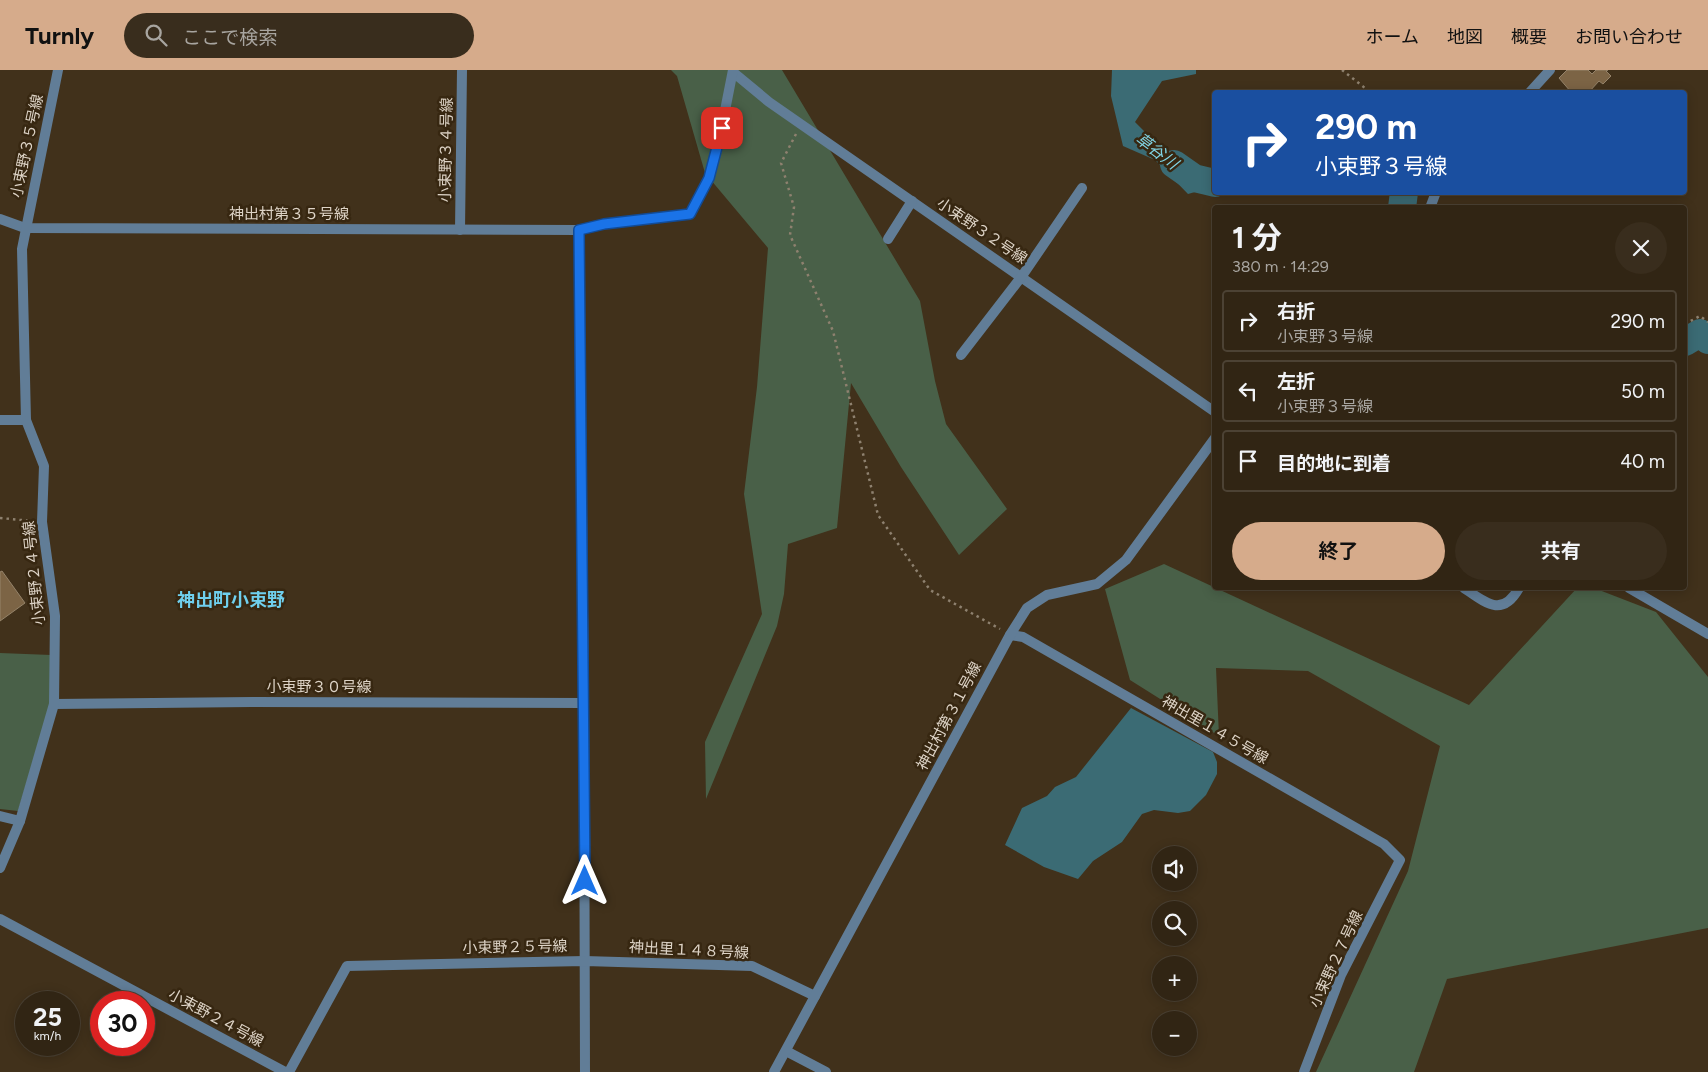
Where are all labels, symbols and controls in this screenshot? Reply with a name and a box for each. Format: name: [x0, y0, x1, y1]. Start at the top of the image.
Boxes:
search box: [124, 13, 474, 58]
text: Turnly: [25, 21, 94, 50]
icon: search: [142, 21, 170, 49]
text: ここで検索: [182, 26, 277, 49]
text: ホーム: [1366, 26, 1419, 48]
text: 地図: [1447, 26, 1483, 48]
text: 概要: [1511, 26, 1547, 48]
text: お問い合わせ: [1575, 26, 1683, 48]
street label: 小束野３５号線: [7, 93, 47, 199]
street label: 小束野３４号線: [436, 97, 456, 203]
text: 290 m: [1315, 106, 1417, 148]
pin: [701, 107, 743, 149]
icon: right: [1232, 110, 1297, 175]
icon: arrive: [708, 114, 736, 142]
water label: 草谷川: [1132, 129, 1183, 174]
text: 小束野３号線: [1315, 153, 1447, 180]
street label: 小束野３２号線: [933, 194, 1031, 268]
street label: 神出村第３５号線: [229, 205, 349, 223]
text: 1 分: [1232, 219, 1282, 256]
button: close: [1615, 222, 1667, 274]
text: 380 m · 14:29: [1232, 257, 1329, 276]
text: 右折: [1277, 300, 1315, 323]
icon: right: [1234, 307, 1262, 335]
text: 290 m: [1611, 310, 1665, 333]
text: 小束野３号線: [1277, 327, 1373, 346]
text: 左折: [1277, 370, 1315, 393]
icon: left: [1234, 377, 1262, 405]
text: 50 m: [1621, 380, 1665, 403]
text: 小束野３号線: [1277, 397, 1373, 416]
icon: arrive: [1234, 447, 1262, 475]
text: 40 m: [1620, 450, 1665, 473]
text: 目的地に到着: [1277, 452, 1391, 475]
street label: 小束野２４号線: [20, 520, 48, 626]
button: 終了: [1232, 522, 1445, 580]
button: 共有: [1455, 522, 1667, 580]
district label: 神出町小束野: [177, 589, 285, 611]
street label: 神出村第３１号線: [913, 659, 985, 773]
street label: 小束野３０号線: [266, 678, 372, 696]
street label: 神出里１４５号線: [1159, 692, 1271, 768]
map controls: [1152, 846, 1197, 1056]
button: sound: [1152, 846, 1197, 891]
position arrow: [558, 854, 610, 906]
button: search: [1152, 901, 1197, 946]
street label: 小束野２７号線: [1306, 908, 1366, 1010]
street label: 小束野２５号線: [462, 937, 568, 957]
street label: 神出里１４８号線: [629, 938, 749, 962]
button: +: [1152, 956, 1197, 1001]
street label: 小束野２４号線: [165, 985, 267, 1051]
speed limit sign: 30: [90, 991, 155, 1056]
text: 25: [33, 1002, 62, 1032]
button: −: [1152, 1011, 1197, 1056]
text: km/h: [34, 1029, 61, 1043]

